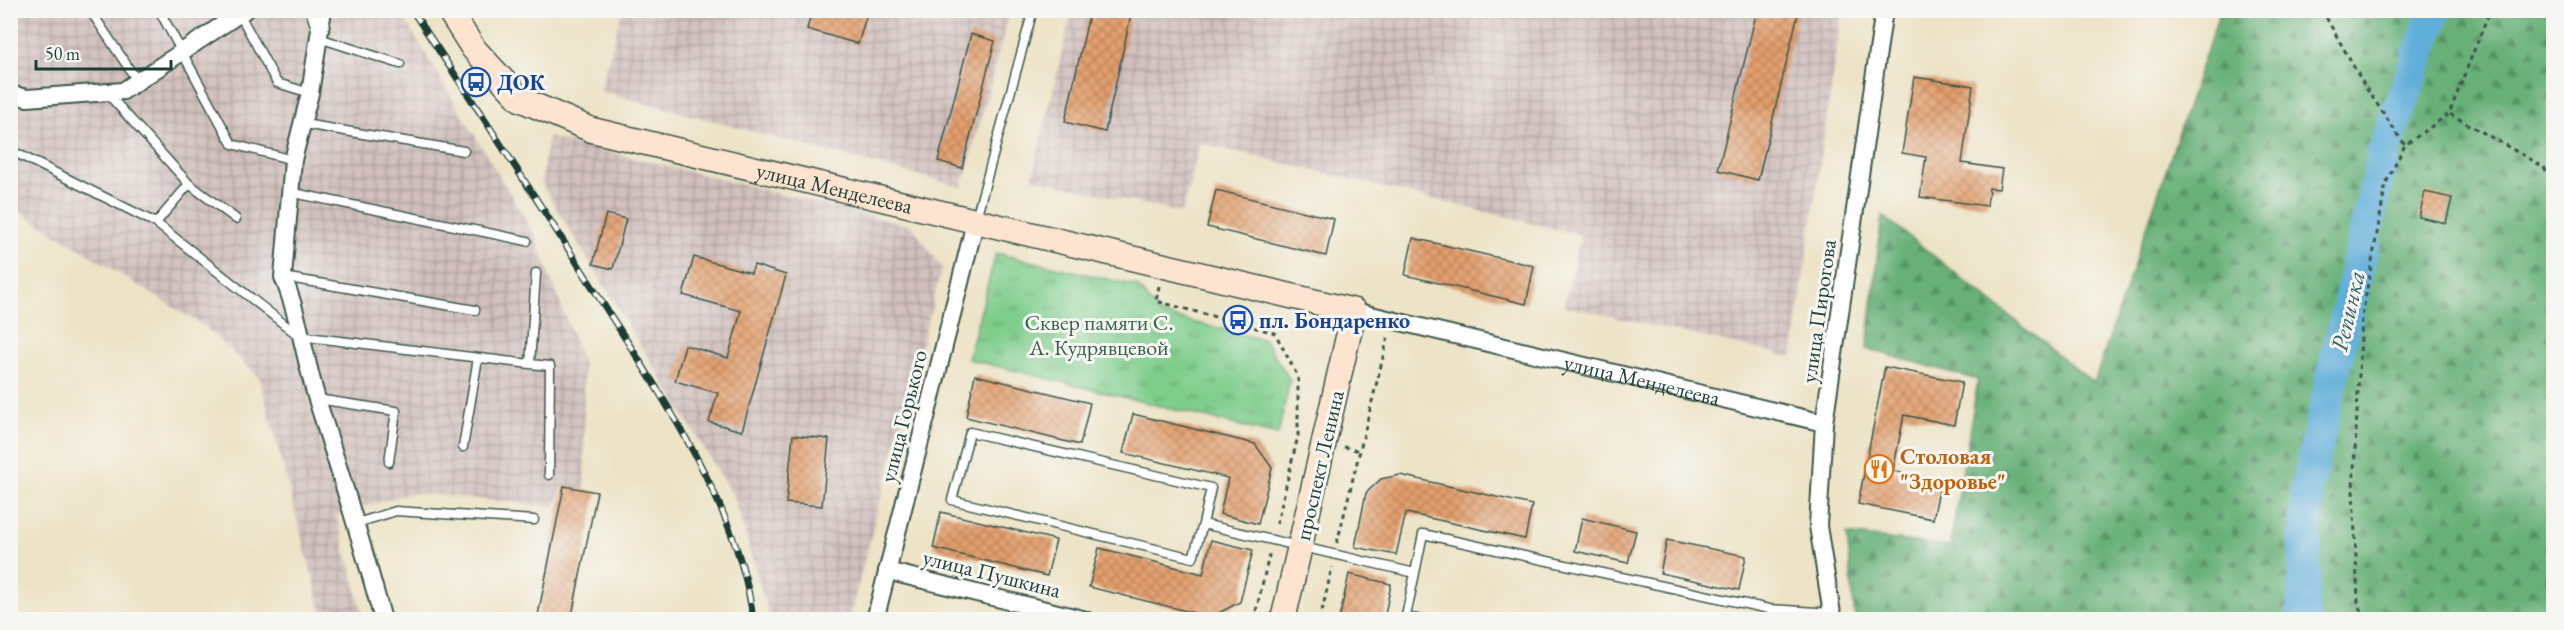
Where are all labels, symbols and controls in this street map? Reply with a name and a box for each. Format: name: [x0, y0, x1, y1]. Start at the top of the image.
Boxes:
scale bar: [36, 33, 171, 71]
text: 50 m: [45, 42, 80, 65]
bus stop icon: ДОК: [460, 66, 492, 98]
place label: ДОК: [497, 68, 545, 97]
street label: улица Менделеева: [753, 156, 916, 221]
street label: улица Пирогова: [1794, 237, 1843, 385]
water label: Репинка: [2323, 268, 2372, 354]
bus stop icon: пл. Бондаренко: [1222, 304, 1254, 336]
place label: пл. Бондаренко: [1259, 306, 1410, 335]
park label: Сквер памяти С. А. Кудрявцевой: [1024, 308, 1174, 362]
street label: улица Горького: [873, 347, 934, 485]
street label: улица Менделеева: [1561, 348, 1723, 413]
street label: проспект Ленина: [1288, 387, 1351, 543]
place label: Столовая "Здоровье": [1900, 442, 2006, 496]
restaurant icon: Столовая "Здоровье": [1863, 453, 1895, 485]
street label: улица Пушкина: [920, 542, 1064, 605]

